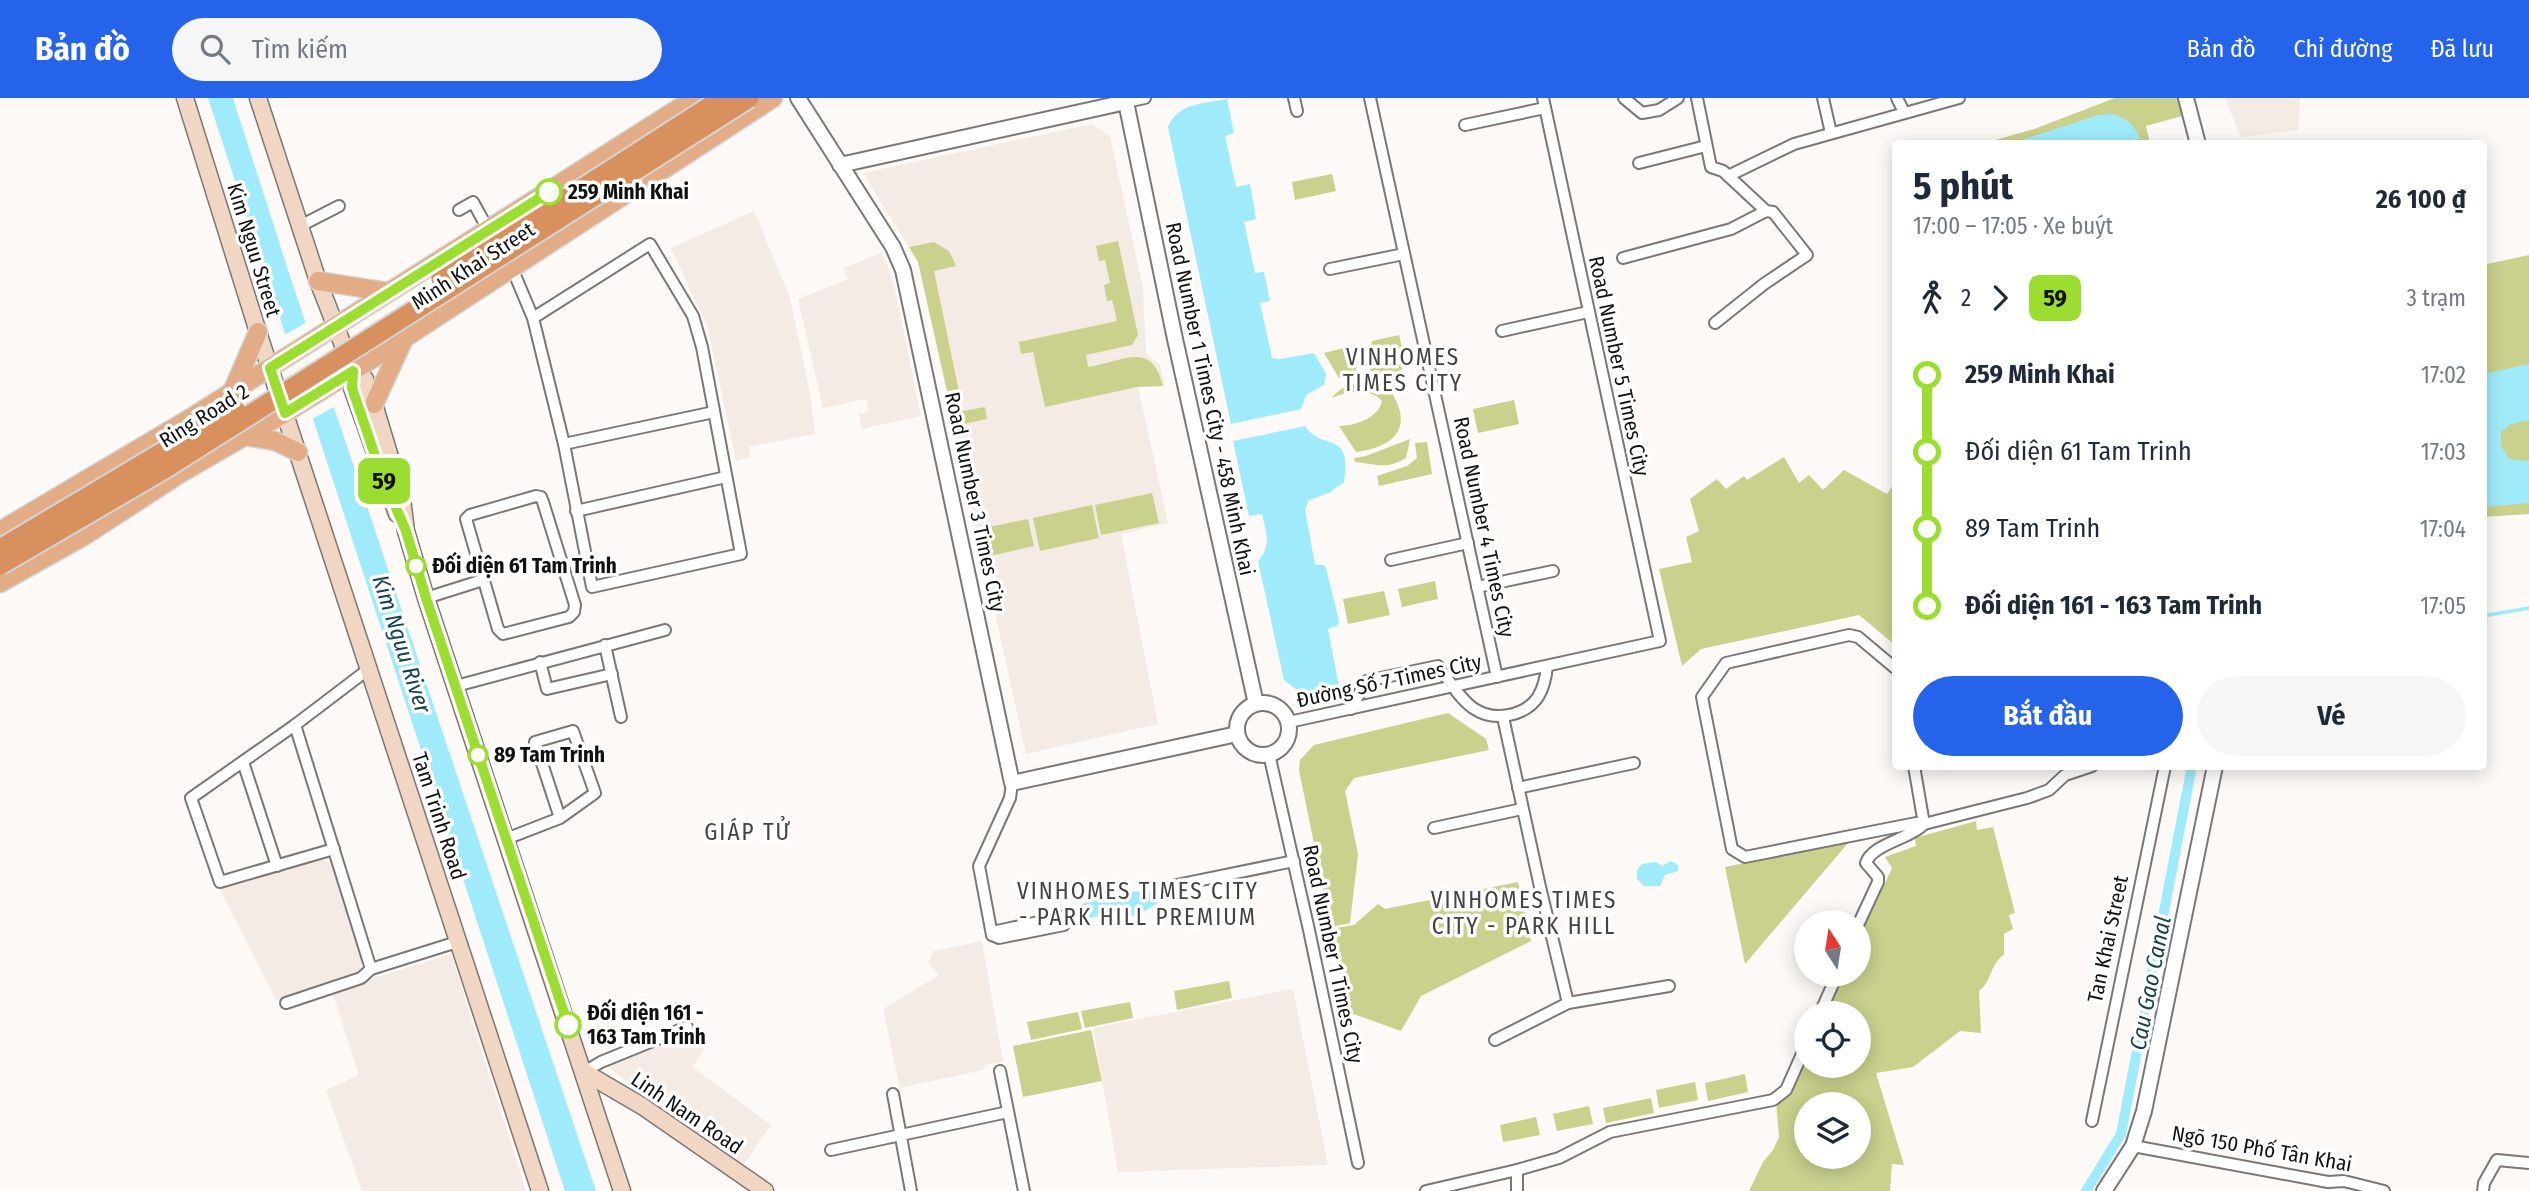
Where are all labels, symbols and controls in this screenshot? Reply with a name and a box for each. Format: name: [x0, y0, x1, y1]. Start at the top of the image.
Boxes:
search box: [172, 18, 662, 81]
text: Bản đồ: [35, 29, 130, 69]
icon: search: [196, 30, 234, 68]
text: Tìm kiếm: [252, 34, 348, 65]
text: Bản đồ: [2187, 35, 2256, 63]
text: Chỉ đường: [2294, 35, 2392, 63]
text: Đã lưu: [2430, 35, 2494, 63]
text: 5 phút: [1913, 163, 2013, 209]
marker: 259 Minh Khai: [536, 179, 562, 205]
place label: 259 Minh Khai: [567, 179, 689, 205]
street label: Kim Nguu Street: [221, 180, 287, 320]
text: 26 100 ₫: [2376, 184, 2466, 215]
text: 17:00 – 17:05 · Xe buýt: [1913, 212, 2113, 240]
street label: Minh Khai Street: [407, 216, 540, 315]
street label: Road Number 1 Times City - 458 Minh Khai: [1160, 220, 1260, 578]
street label: Road Number 5 Times City: [1583, 254, 1655, 479]
icon: walk: [1913, 279, 1951, 317]
icon: forward: [1981, 279, 2019, 317]
text: 2: [1961, 284, 1971, 312]
text: 59: [2043, 284, 2067, 312]
text: 3 trạm: [2406, 284, 2466, 312]
district label: VINHOMES TIMES CITY: [1343, 343, 1463, 397]
text: 259 Minh Khai: [1965, 359, 2115, 390]
text: 17:02: [2421, 361, 2466, 389]
street label: Ring Road 2: [155, 378, 253, 454]
street label: Road Number 3 Times City: [939, 390, 1011, 615]
street label: Road Number 4 Times City: [1448, 414, 1520, 640]
text: Đối diện 61 Tam Trinh: [1965, 436, 2192, 467]
text: 17:03: [2421, 438, 2466, 466]
line badge: 59: [352, 458, 416, 504]
text: 59: [372, 467, 396, 495]
text: 89 Tam Trinh: [1965, 513, 2100, 544]
text: 17:04: [2420, 515, 2466, 543]
place label: Đối diện 61 Tam Trinh: [432, 551, 617, 579]
marker: Đối diện 61 Tam Trinh: [406, 556, 426, 576]
water label: Kim Nguu River: [367, 572, 438, 717]
text: Đối diện 161 - 163 Tam Trinh: [1965, 590, 2262, 621]
text: 17:05: [2420, 592, 2466, 620]
street label: Đường Số 7 Times City: [1294, 649, 1484, 713]
button: Bắt đầu: [1913, 676, 2183, 756]
button: Vé: [2197, 676, 2466, 756]
place label: 89 Tam Trinh: [494, 742, 605, 768]
marker: 89 Tam Trinh: [468, 745, 488, 765]
street label: Tam Trinh Road: [406, 749, 472, 883]
district label: GIÁP TỬ: [704, 815, 792, 846]
street label: Road Number 1 Times City: [1297, 842, 1369, 1066]
street label: Tan Khai Street: [2082, 873, 2134, 1005]
district label: VINHOMES TIMES CITY - PARK HILL PREMIUM: [1017, 877, 1259, 931]
district label: VINHOMES TIMES CITY - PARK HILL: [1431, 886, 1617, 940]
north arrow: [1794, 910, 1871, 987]
map controls: [1794, 910, 1871, 1169]
water label: Cau Gao Canal: [2123, 914, 2177, 1052]
place label: Đối diện 161 - 163 Tam Trinh: [587, 998, 706, 1050]
button: locate: [1794, 1001, 1871, 1078]
marker: Đối diện 161 - 163 Tam Trinh: [555, 1012, 581, 1038]
street label: Linh Nam Road: [626, 1066, 748, 1160]
button: layers: [1794, 1092, 1871, 1169]
street label: Ngõ 150 Phố Tân Khai: [2170, 1120, 2354, 1178]

